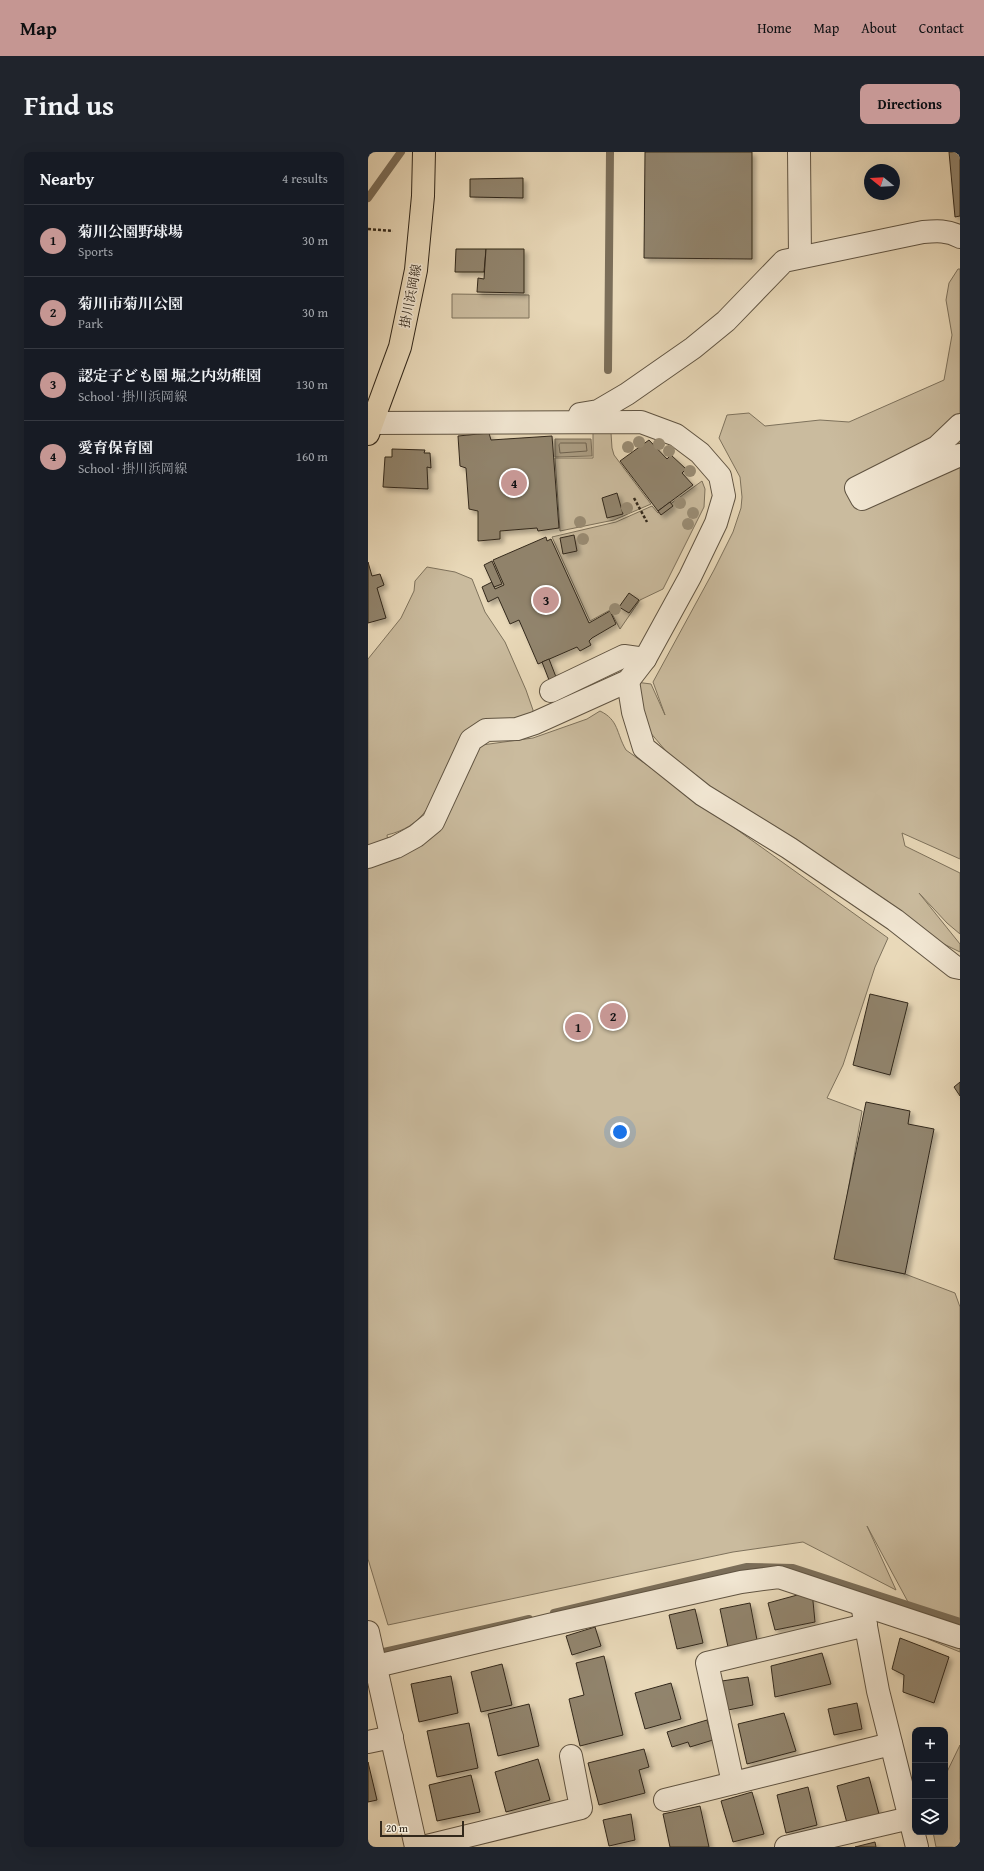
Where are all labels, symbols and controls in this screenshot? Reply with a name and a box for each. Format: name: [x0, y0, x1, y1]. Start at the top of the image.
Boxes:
text: Map: [20, 14, 57, 42]
text: Home: [757, 18, 792, 38]
text: Map: [814, 18, 839, 38]
text: About: [861, 18, 897, 38]
text: Contact: [919, 18, 964, 38]
text: Find us: [24, 84, 114, 125]
button: Directions: [860, 84, 960, 124]
north arrow: [864, 164, 900, 200]
text: Nearby: [40, 166, 94, 191]
text: 4 results: [282, 169, 328, 188]
text: 菊川公園野球場: [78, 221, 183, 242]
text: 1: [50, 231, 56, 250]
text: 30 m: [302, 231, 328, 250]
text: Sports: [78, 242, 113, 261]
street label: 掛川浜岡線: [395, 262, 426, 330]
text: 菊川市菊川公園: [78, 293, 183, 314]
text: 2: [50, 303, 56, 322]
text: 30 m: [302, 303, 328, 322]
text: Park: [78, 314, 103, 333]
text: 認定子ども園 堀之内幼稚園: [78, 365, 261, 386]
text: 3: [50, 375, 56, 394]
text: 130 m: [296, 375, 328, 394]
text: School · 掛川浜岡線: [78, 387, 187, 406]
text: 愛育保育園: [78, 437, 153, 458]
text: 4: [50, 447, 56, 466]
text: 160 m: [296, 447, 328, 466]
text: School · 掛川浜岡線: [78, 459, 187, 478]
pin: 4: [501, 468, 527, 498]
pin: 3: [533, 585, 559, 615]
pin: 2: [600, 1001, 626, 1031]
pin: 1: [565, 1012, 591, 1042]
your location: [610, 1122, 630, 1142]
map controls: [912, 1727, 948, 1835]
button: +: [912, 1727, 948, 1763]
button: −: [912, 1763, 948, 1799]
button: layers: [912, 1799, 948, 1835]
scale bar: [380, 1819, 464, 1838]
text: 20 m: [386, 1820, 408, 1836]

